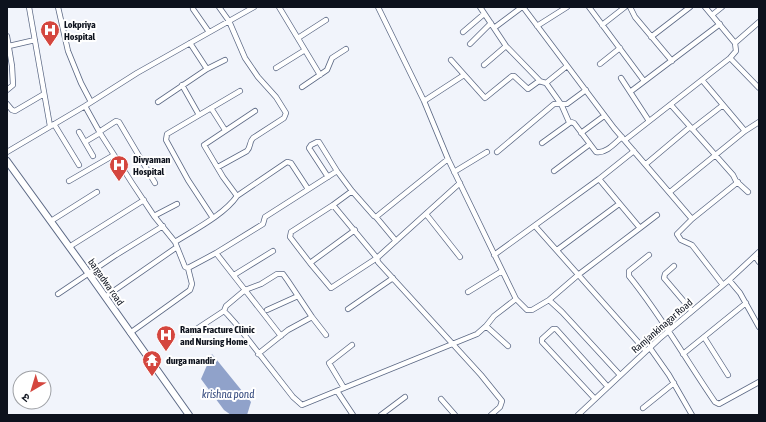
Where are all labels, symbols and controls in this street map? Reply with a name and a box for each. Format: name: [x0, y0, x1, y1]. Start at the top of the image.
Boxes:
hospital icon: Lokpriya Hospital: [39, 19, 61, 47]
place label: Lokpriya Hospital: [64, 19, 96, 42]
hospital icon: Divyaman Hospital: [108, 154, 130, 182]
place label: Divyaman Hospital: [133, 154, 171, 177]
street label: bargadwa road: [86, 257, 126, 308]
street label: Ramjankinagar Road: [629, 297, 695, 355]
hospital icon: Rama Fracture Clinic and Nursing Home: [155, 324, 177, 352]
place label: Rama Fracture Clinic and Nursing Home: [180, 324, 255, 347]
temple icon: durga mandir: [141, 349, 163, 377]
place label: durga mandir: [166, 355, 216, 366]
north arrow: [12, 370, 52, 410]
water label: krishna pond: [202, 388, 254, 400]
text: उ: [19, 391, 32, 405]

